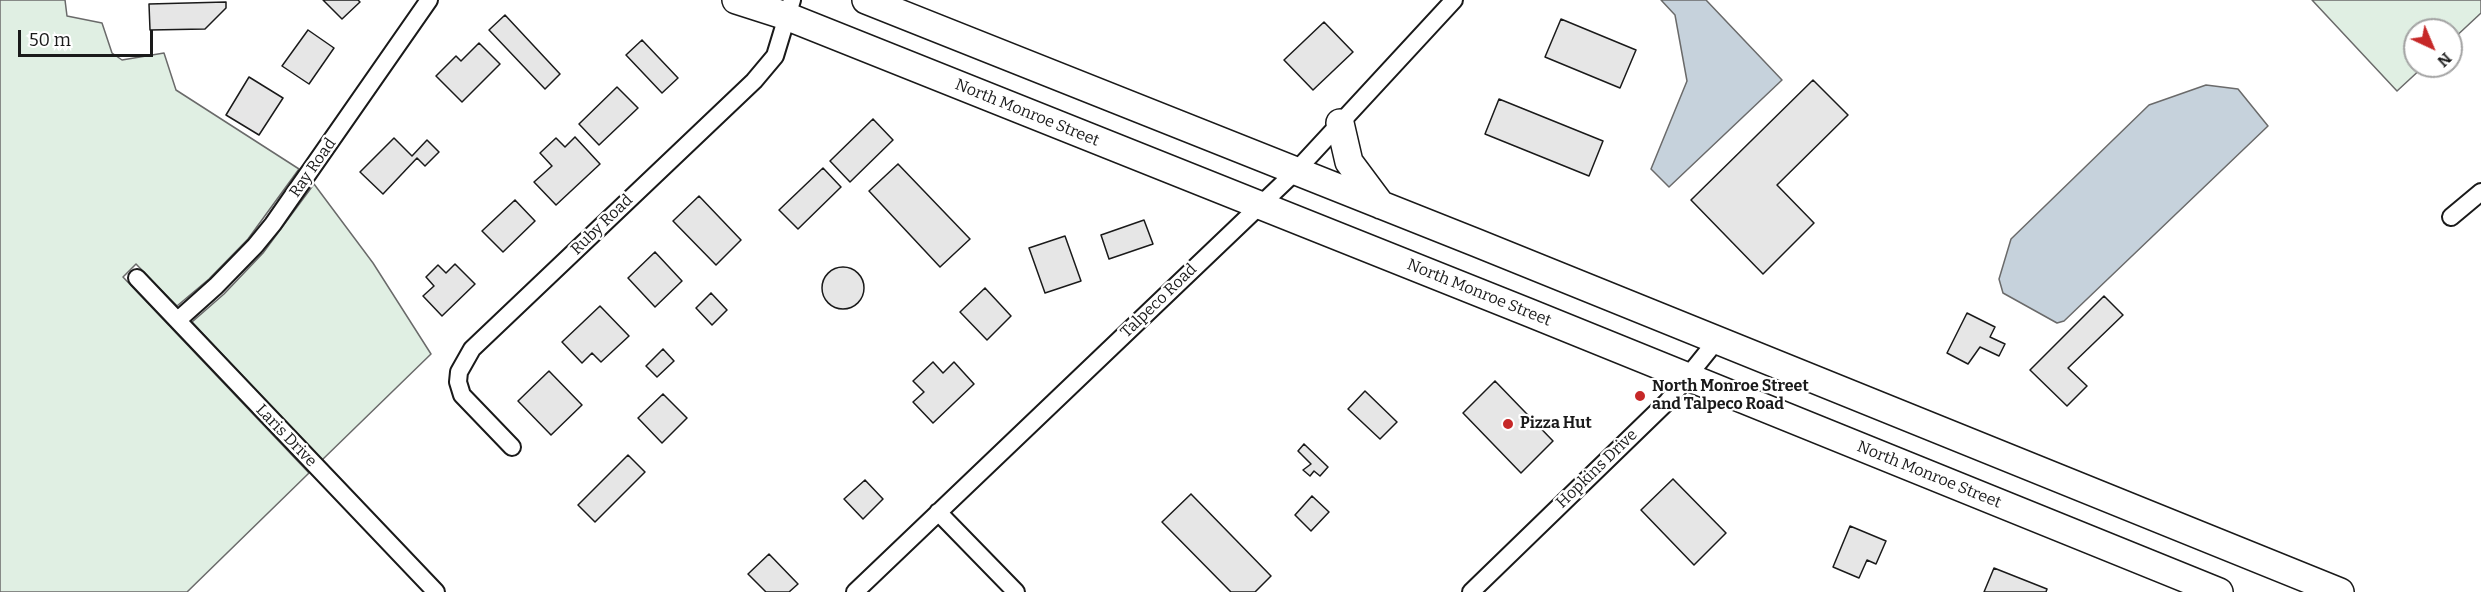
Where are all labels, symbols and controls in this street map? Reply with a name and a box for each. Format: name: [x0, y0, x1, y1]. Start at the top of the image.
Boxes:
scale bar: [21, 18, 156, 56]
north arrow: [2403, 18, 2463, 78]
text: 50 m: [29, 29, 71, 51]
text: N: [2433, 49, 2456, 71]
street label: North Monroe Street: [952, 75, 1102, 151]
street label: Ray Road: [286, 135, 340, 201]
street label: Ruby Road: [567, 191, 637, 259]
street label: North Monroe Street: [1404, 255, 1554, 331]
street label: Talpeco Road: [1117, 260, 1201, 342]
place label: North Monroe Street and Talpeco Road: [1652, 377, 1809, 415]
marker: North Monroe Street and Talpeco Road: [1633, 389, 1647, 403]
street label: Laris Drive: [252, 401, 320, 471]
place label: Pizza Hut: [1520, 414, 1592, 434]
marker: Pizza Hut: [1501, 417, 1515, 431]
street label: Hopkins Drive: [1552, 426, 1642, 512]
street label: North Monroe Street: [1854, 437, 2004, 513]

